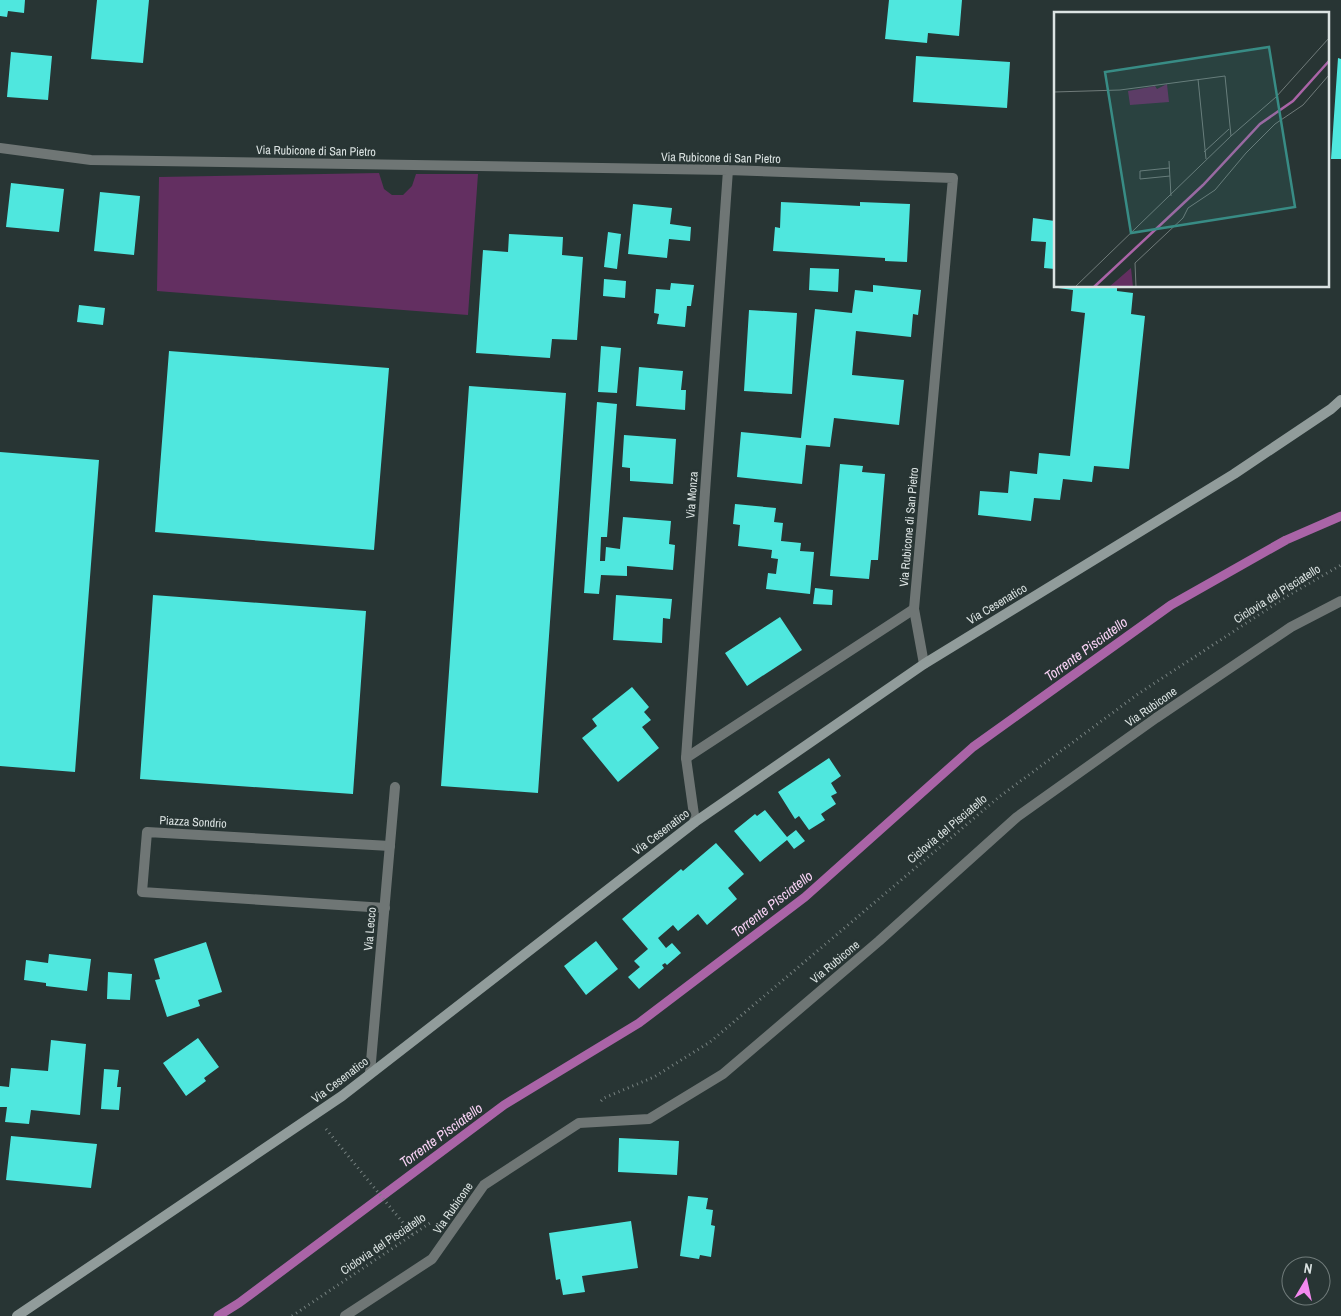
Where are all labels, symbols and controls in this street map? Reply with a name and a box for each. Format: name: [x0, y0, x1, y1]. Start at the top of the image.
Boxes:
inset map: [1054, 12, 1328, 288]
street label: Via Rubicone di San Pietro: [256, 142, 376, 160]
street label: Via Rubicone di San Pietro: [661, 149, 781, 167]
street label: Via Rubicone di San Pietro: [896, 467, 922, 587]
street label: Via Monza: [682, 471, 702, 519]
street label: Ciclovia del Pisciatello: [1231, 561, 1323, 627]
street label: Via Cesenatico: [964, 580, 1030, 628]
water label: Torrente Pisciatello: [1041, 613, 1131, 685]
street label: Via Rubicone: [1122, 683, 1180, 731]
street label: Ciclovia del Pisciatello: [904, 791, 990, 867]
street label: Via Cesenatico: [629, 805, 693, 859]
street label: Piazza Sondrio: [159, 812, 227, 832]
water label: Torrente Pisciatello: [728, 867, 816, 941]
street label: Via Lecco: [360, 907, 380, 951]
street label: Via Rubicone: [807, 937, 863, 987]
street label: Via Cesenatico: [308, 1053, 372, 1107]
water label: Torrente Pisciatello: [396, 1099, 486, 1171]
street label: Via Rubicone: [429, 1179, 477, 1237]
street label: Ciclovia del Pisciatello: [337, 1210, 429, 1278]
north arrow: [1281, 1256, 1331, 1306]
text: N: [1303, 1259, 1314, 1278]

